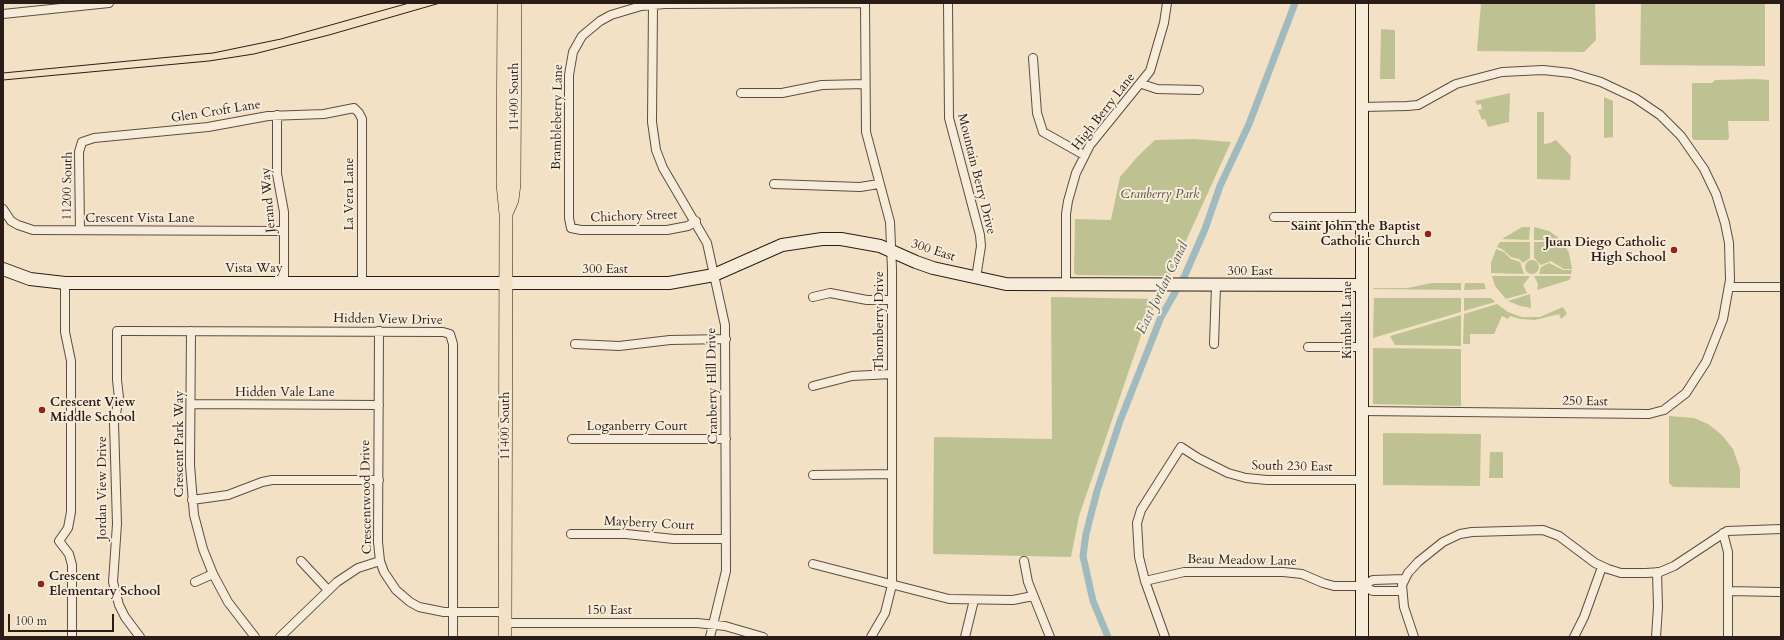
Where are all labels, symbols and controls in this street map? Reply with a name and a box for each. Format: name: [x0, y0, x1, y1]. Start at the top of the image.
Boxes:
street label: 11400 South: [507, 63, 523, 131]
street label: Brambleberry Lane: [549, 64, 567, 170]
street label: High Berry Lane: [1069, 70, 1139, 154]
street label: Glen Croft Lane: [170, 97, 262, 127]
street label: Mountain Berry Drive: [953, 112, 999, 236]
street label: 11200 South: [60, 152, 76, 220]
street label: La Vera Lane: [342, 157, 358, 231]
street label: Jerand Way: [258, 167, 280, 233]
park label: Cranberry Park: [1121, 187, 1199, 203]
street label: Chichory Street: [590, 208, 678, 226]
street label: Crescent Vista Lane: [85, 211, 195, 227]
place label: Saint John the Baptist Catholic Church: [1291, 219, 1420, 250]
marker: Saint John the Baptist Catholic Church: [1423, 229, 1433, 239]
place label: Juan Diego Catholic High School: [1545, 235, 1666, 266]
street label: 300 East: [909, 237, 957, 265]
water label: East Jordan Canal: [1133, 239, 1193, 337]
marker: Juan Diego Catholic High School: [1669, 245, 1679, 255]
street label: Vista Way: [225, 261, 283, 277]
street label: 300 East: [582, 262, 628, 278]
street label: 300 East: [1227, 264, 1273, 280]
street label: Thornberry Drive: [872, 271, 888, 371]
street label: Kimballs Lane: [1340, 281, 1356, 359]
street label: Hidden View Drive: [333, 311, 443, 329]
street label: Cranberry Hill Drive: [704, 328, 722, 444]
street label: Hidden Vale Lane: [235, 385, 335, 401]
street label: Crescent Park Way: [172, 390, 188, 498]
street label: 11400 South: [498, 392, 514, 460]
street label: 250 East: [1562, 394, 1608, 410]
place label: Crescent View Middle School: [50, 395, 135, 426]
marker: Crescent View Middle School: [37, 405, 47, 415]
street label: Loganberry Court: [587, 419, 687, 435]
street label: Jordan View Drive: [95, 436, 111, 540]
street label: Crescentwood Drive: [358, 440, 376, 554]
street label: South 230 East: [1251, 458, 1333, 476]
street label: Mayberry Court: [603, 514, 695, 534]
street label: Beau Meadow Lane: [1187, 552, 1297, 570]
place label: Crescent Elementary School: [49, 569, 161, 600]
marker: Crescent Elementary School: [36, 579, 46, 589]
street label: 150 East: [586, 603, 632, 619]
scale bar: [10, 606, 116, 632]
text: 100 m: [15, 613, 47, 629]

